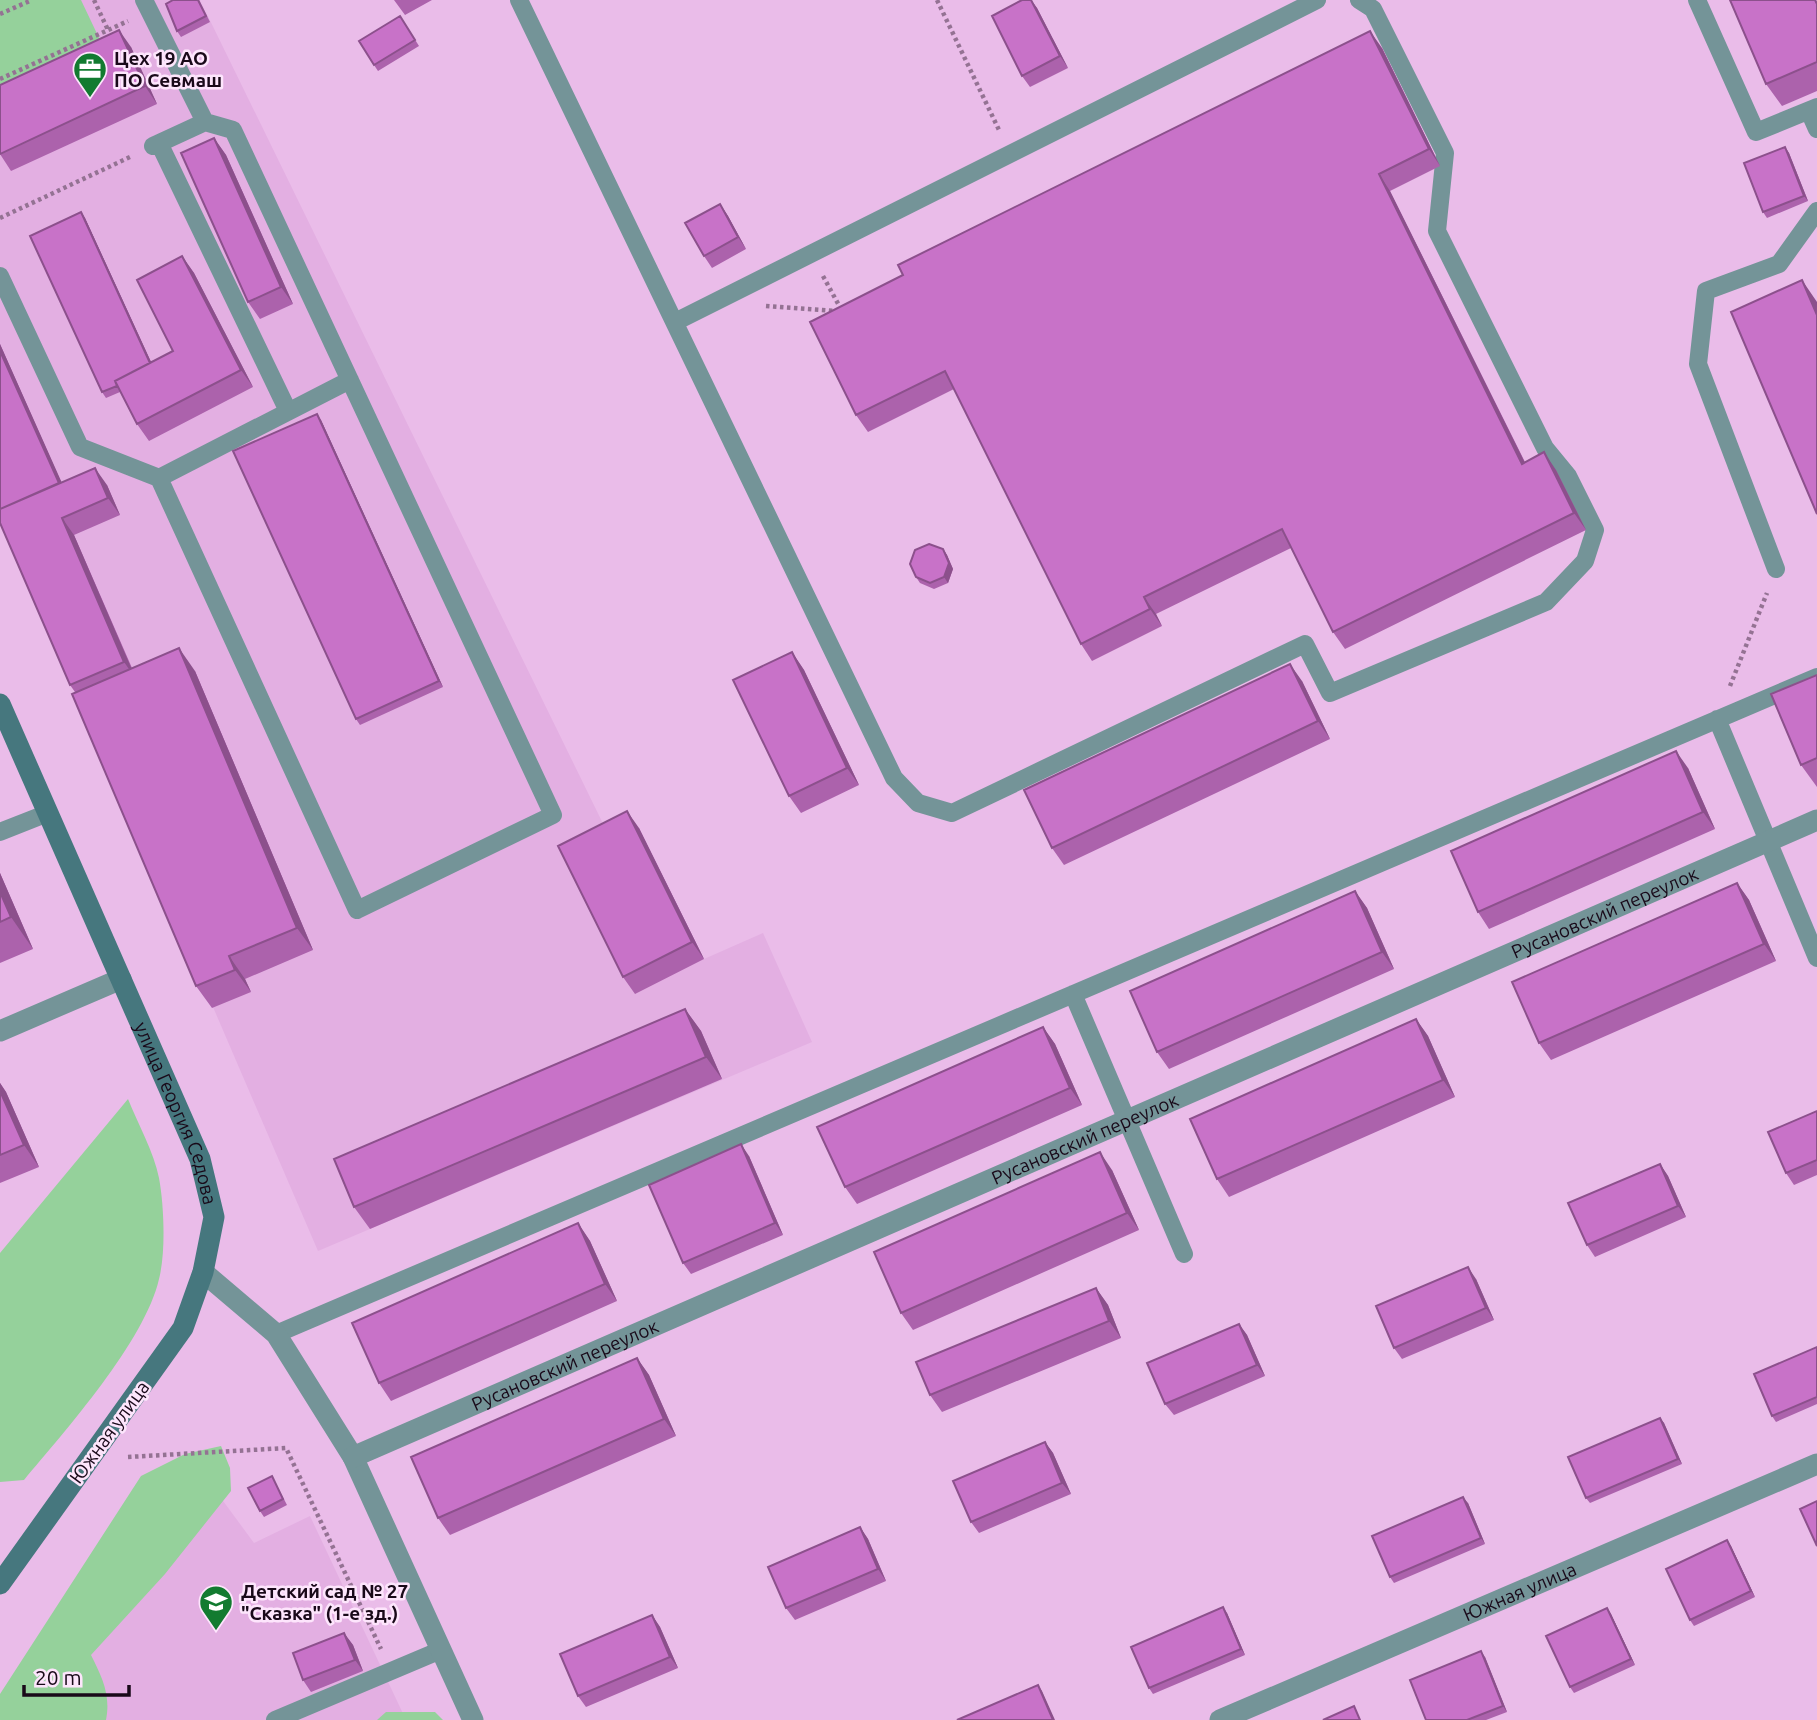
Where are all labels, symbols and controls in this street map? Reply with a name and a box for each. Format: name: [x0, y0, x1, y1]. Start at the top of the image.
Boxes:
place label: Цех 19 АО ПО Севмаш: [114, 47, 222, 91]
office icon: Цех 19 АО ПО Севмаш: [71, 50, 109, 99]
street label: Русановский переулок: [1508, 862, 1702, 963]
street label: улица Георгия Седова: [130, 1019, 222, 1207]
street label: Русановский переулок: [988, 1088, 1182, 1189]
street label: Русановский переулок: [468, 1314, 662, 1415]
street label: Южная улица: [65, 1377, 153, 1487]
street label: Южная улица: [1460, 1558, 1580, 1625]
place label: Детский сад № 27 "Сказка" (1-е зд.): [241, 1580, 408, 1624]
school or university icon: Детский сад № 27 "Сказка" (1-е зд.): [197, 1583, 235, 1632]
scale bar: [24, 1654, 130, 1698]
text: 20 m: [35, 1665, 82, 1689]

